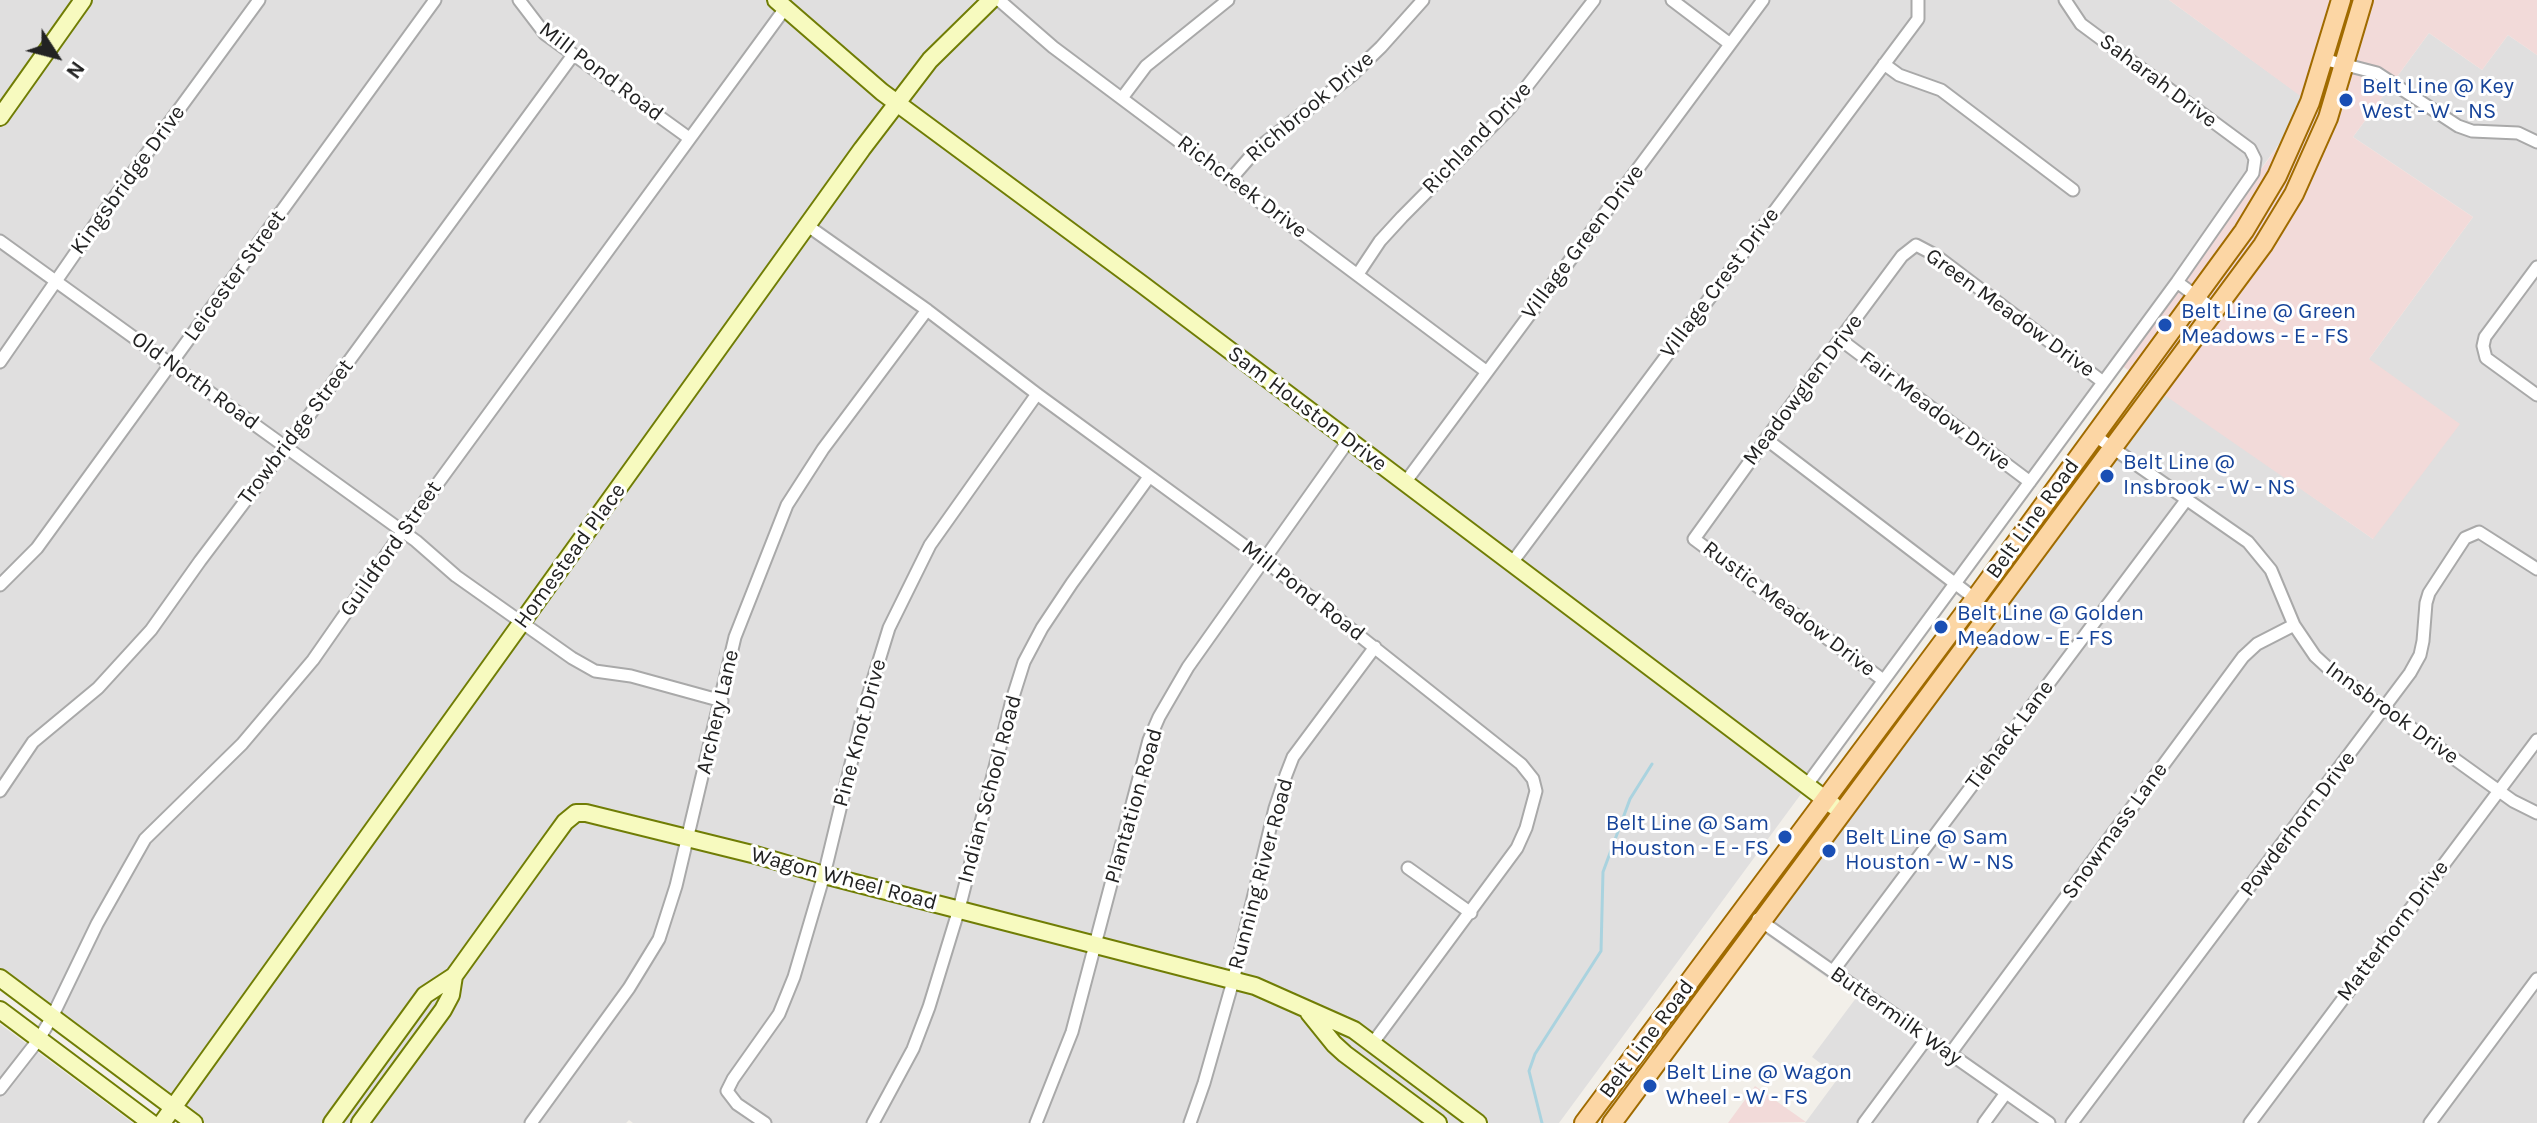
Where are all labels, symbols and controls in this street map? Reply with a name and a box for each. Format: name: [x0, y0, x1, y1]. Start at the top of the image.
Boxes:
north arrow: [16, 16, 96, 96]
street label: Mill Pond Road: [534, 17, 668, 127]
street label: Saharah Drive: [2094, 28, 2222, 134]
street label: Richbrook Drive: [1241, 46, 1379, 168]
text: N: [60, 56, 91, 84]
place label: Belt Line @ Key West - W - NS: [2362, 74, 2514, 126]
street label: Richland Drive: [1417, 76, 1537, 200]
marker: Belt Line @ Key West - W - NS: [2337, 91, 2355, 109]
street label: Kingsbridge Drive: [65, 100, 191, 260]
street label: Richcreek Drive: [1172, 130, 1312, 244]
street label: Village Green Drive: [1516, 159, 1650, 325]
street label: Village Crest Drive: [1655, 203, 1785, 363]
street label: Leicester Street: [179, 205, 291, 347]
street label: Green Meadow Drive: [1920, 243, 2100, 383]
place label: Belt Line @ Green Meadows - E - FS: [2181, 299, 2356, 350]
street label: Meadowglen Drive: [1737, 309, 1869, 471]
marker: Belt Line @ Green Meadows - E - FS: [2156, 316, 2174, 334]
street label: Old North Road: [126, 326, 264, 436]
street label: Sam Houston Drive: [1222, 340, 1392, 478]
street label: Fair Meadow Drive: [1854, 346, 2016, 476]
street label: Trowbridge Street: [233, 354, 359, 510]
place label: Belt Line @ Insbrook - W - NS: [2123, 450, 2296, 502]
street label: Belt Line Road: [1981, 454, 2085, 584]
marker: Belt Line @ Insbrook - W - NS: [2098, 467, 2116, 485]
street label: Guildford Street: [334, 476, 448, 622]
street label: Homestead Place: [508, 478, 632, 634]
street label: Mill Pond Road: [1236, 535, 1370, 647]
street label: Rustic Meadow Drive: [1697, 535, 1881, 683]
place label: Belt Line @ Golden Meadow - E - FS: [1957, 601, 2144, 652]
marker: Belt Line @ Golden Meadow - E - FS: [1932, 618, 1950, 636]
street label: Archery Lane: [691, 647, 745, 777]
street label: Pine Knot Drive: [828, 656, 892, 810]
street label: Innsbrook Drive: [2320, 656, 2464, 770]
street label: Tiehack Lane: [1960, 675, 2060, 795]
street label: Indian School Road: [952, 692, 1028, 886]
street label: Plantation Road: [1099, 725, 1169, 887]
street label: Powderhorn Drive: [2235, 746, 2361, 902]
street label: Snowmass Lane: [2057, 757, 2173, 905]
street label: Running River Road: [1223, 775, 1299, 973]
place label: Belt Line @ Sam Houston - E - FS: [1606, 811, 1769, 862]
place label: Belt Line @ Sam Houston - W - NS: [1845, 825, 2014, 876]
marker: Belt Line @ Sam Houston - E - FS: [1776, 828, 1794, 846]
street label: Wagon Wheel Road: [748, 841, 940, 917]
marker: Belt Line @ Sam Houston - W - NS: [1820, 842, 1838, 860]
street label: Matterhorn Drive: [2331, 855, 2455, 1007]
street label: Buttermilk Way: [1825, 961, 1967, 1071]
street label: Belt Line Road: [1594, 974, 1700, 1104]
place label: Belt Line @ Wagon Wheel - W - FS: [1666, 1060, 1852, 1112]
marker: Belt Line @ Wagon Wheel - W - FS: [1641, 1077, 1659, 1095]

